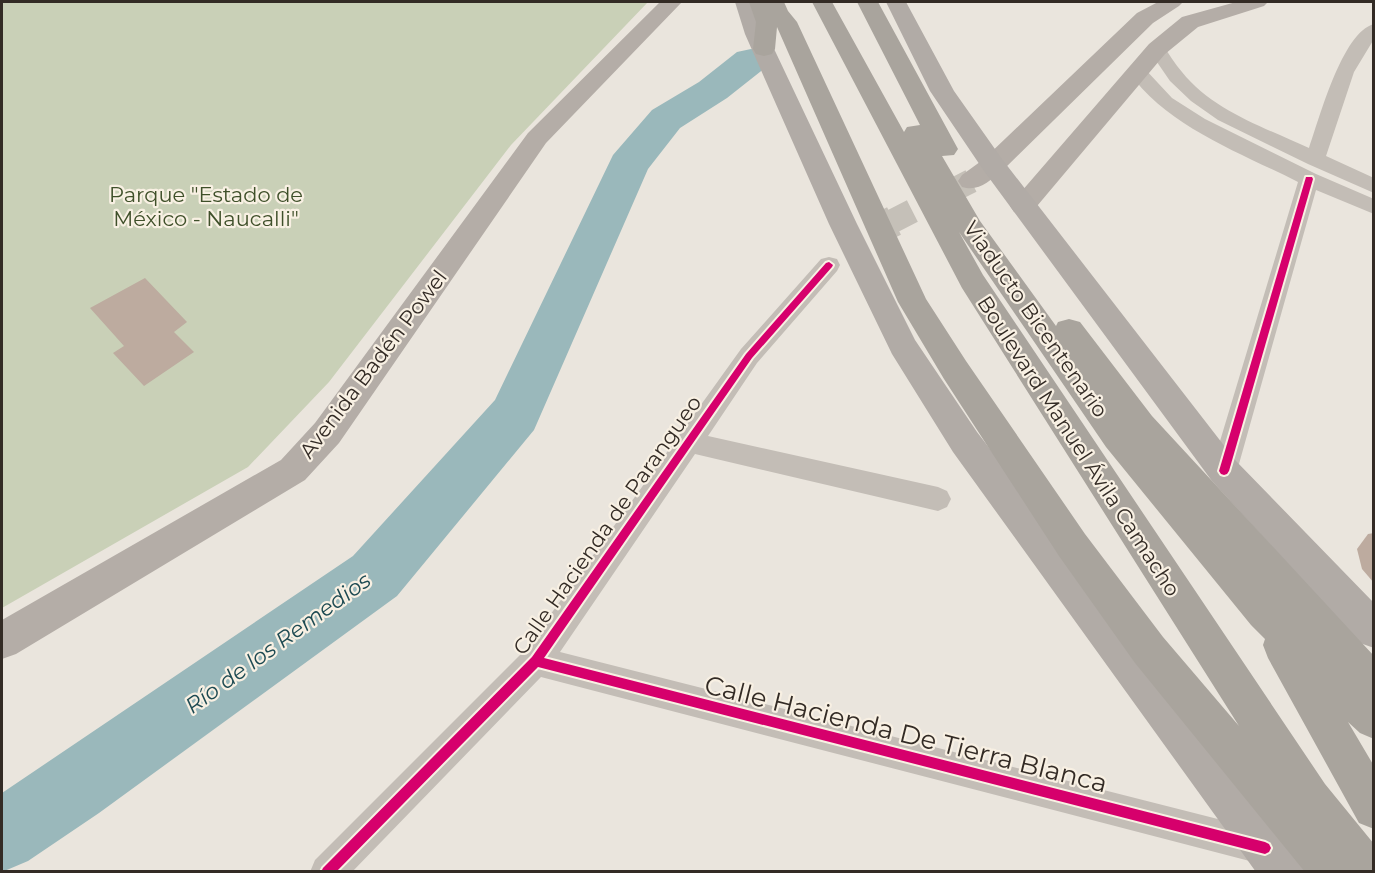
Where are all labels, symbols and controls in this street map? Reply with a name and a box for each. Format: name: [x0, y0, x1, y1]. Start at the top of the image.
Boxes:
park label: Parque "Estado de México - Naucalli": [109, 182, 303, 231]
street label: Viaducto Bicentenario: [959, 216, 1113, 422]
street label: Avenida Badén Powel: [294, 265, 452, 463]
street label: Boulevard Manuel Ávila Camacho: [972, 291, 1186, 601]
street label: Calle Hacienda de Parangueo: [508, 391, 706, 659]
water label: Río de los Remedios: [180, 566, 376, 719]
street label: Calle Hacienda De Tierra Blanca: [701, 668, 1111, 800]

